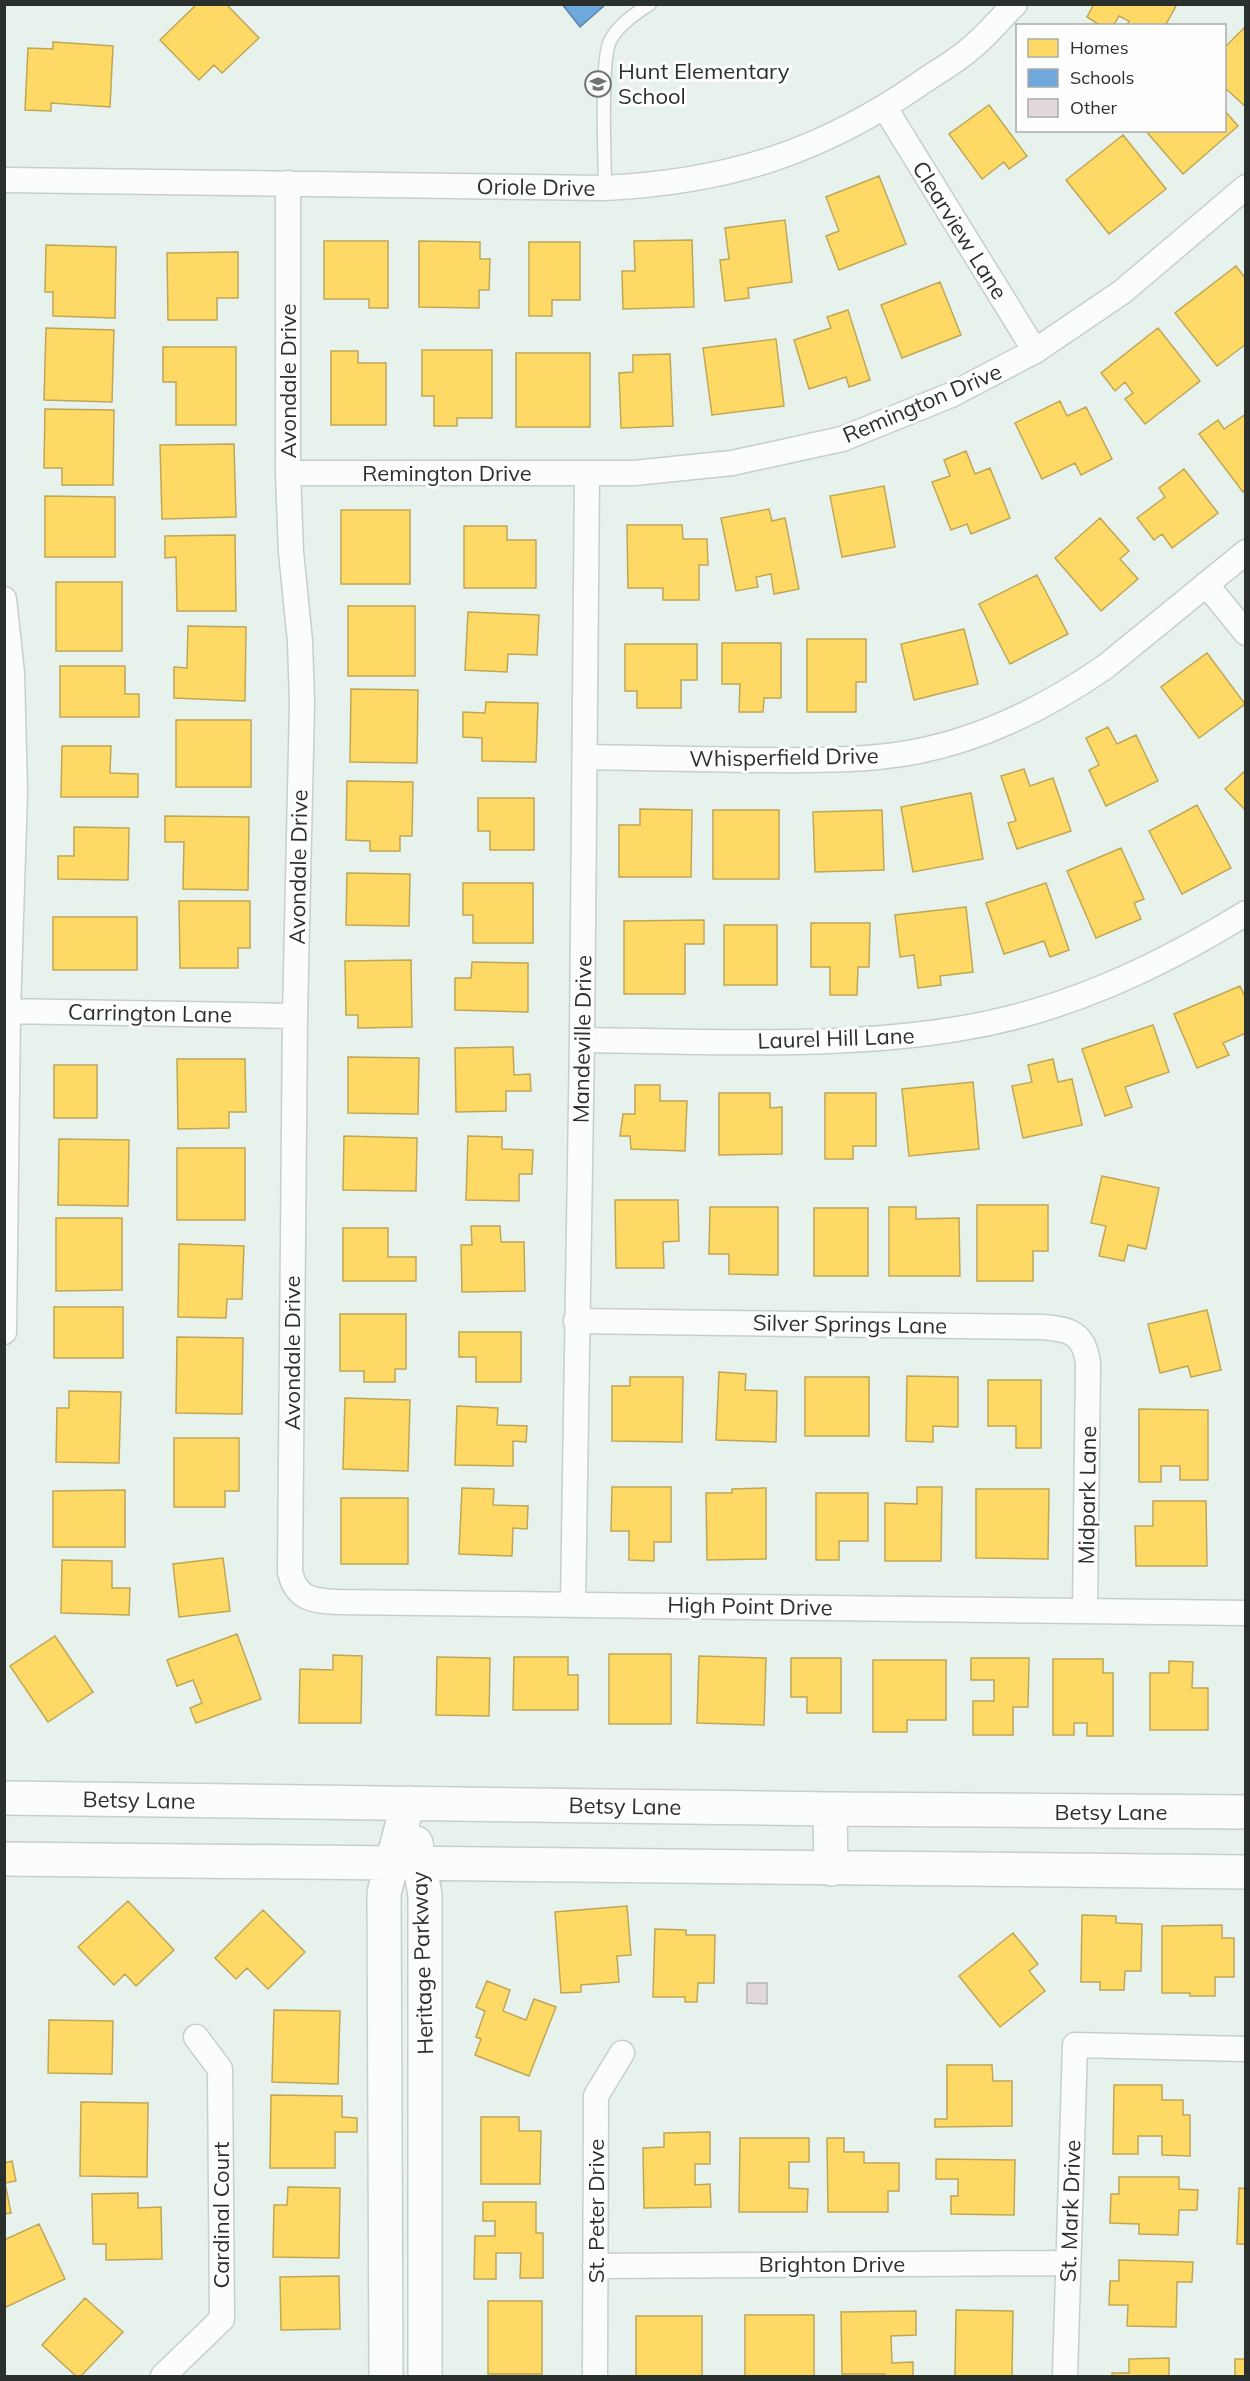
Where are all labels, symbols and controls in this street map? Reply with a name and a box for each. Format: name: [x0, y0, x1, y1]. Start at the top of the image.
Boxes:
legend: [1016, 24, 1226, 132]
text: Homes: [1070, 36, 1129, 59]
place label: Hunt Elementary School: [618, 57, 790, 110]
text: Schools: [1070, 66, 1135, 89]
school or university icon: Hunt Elementary School: [583, 69, 613, 99]
text: Other: [1070, 96, 1118, 119]
street label: Clearview Lane: [906, 156, 1014, 304]
street label: Oriole Drive: [476, 172, 596, 202]
street label: Avondale Drive: [274, 303, 302, 459]
street label: Remington Drive: [838, 357, 1006, 449]
street label: Remington Drive: [362, 459, 532, 487]
street label: Whisperfield Drive: [689, 741, 879, 773]
street label: Avondale Drive: [283, 789, 313, 945]
street label: Mandeville Drive: [567, 955, 597, 1123]
street label: Carrington Lane: [68, 998, 232, 1028]
street label: Laurel Hill Lane: [757, 1021, 915, 1055]
street label: Avondale Drive: [278, 1275, 306, 1431]
street label: Silver Springs Lane: [753, 1308, 947, 1340]
street label: Midpark Lane: [1072, 1425, 1102, 1565]
street label: High Point Drive: [667, 1591, 833, 1621]
street label: Betsy Lane: [82, 1785, 196, 1815]
street label: Betsy Lane: [568, 1791, 682, 1821]
street label: Betsy Lane: [1055, 1798, 1167, 1826]
street label: Heritage Parkway: [405, 1870, 439, 2055]
street label: St. Peter Drive: [582, 2139, 610, 2283]
street label: St. Mark Drive: [1054, 2139, 1086, 2283]
street label: Cardinal Court: [207, 2141, 235, 2289]
street label: Brighton Drive: [759, 2250, 905, 2278]

